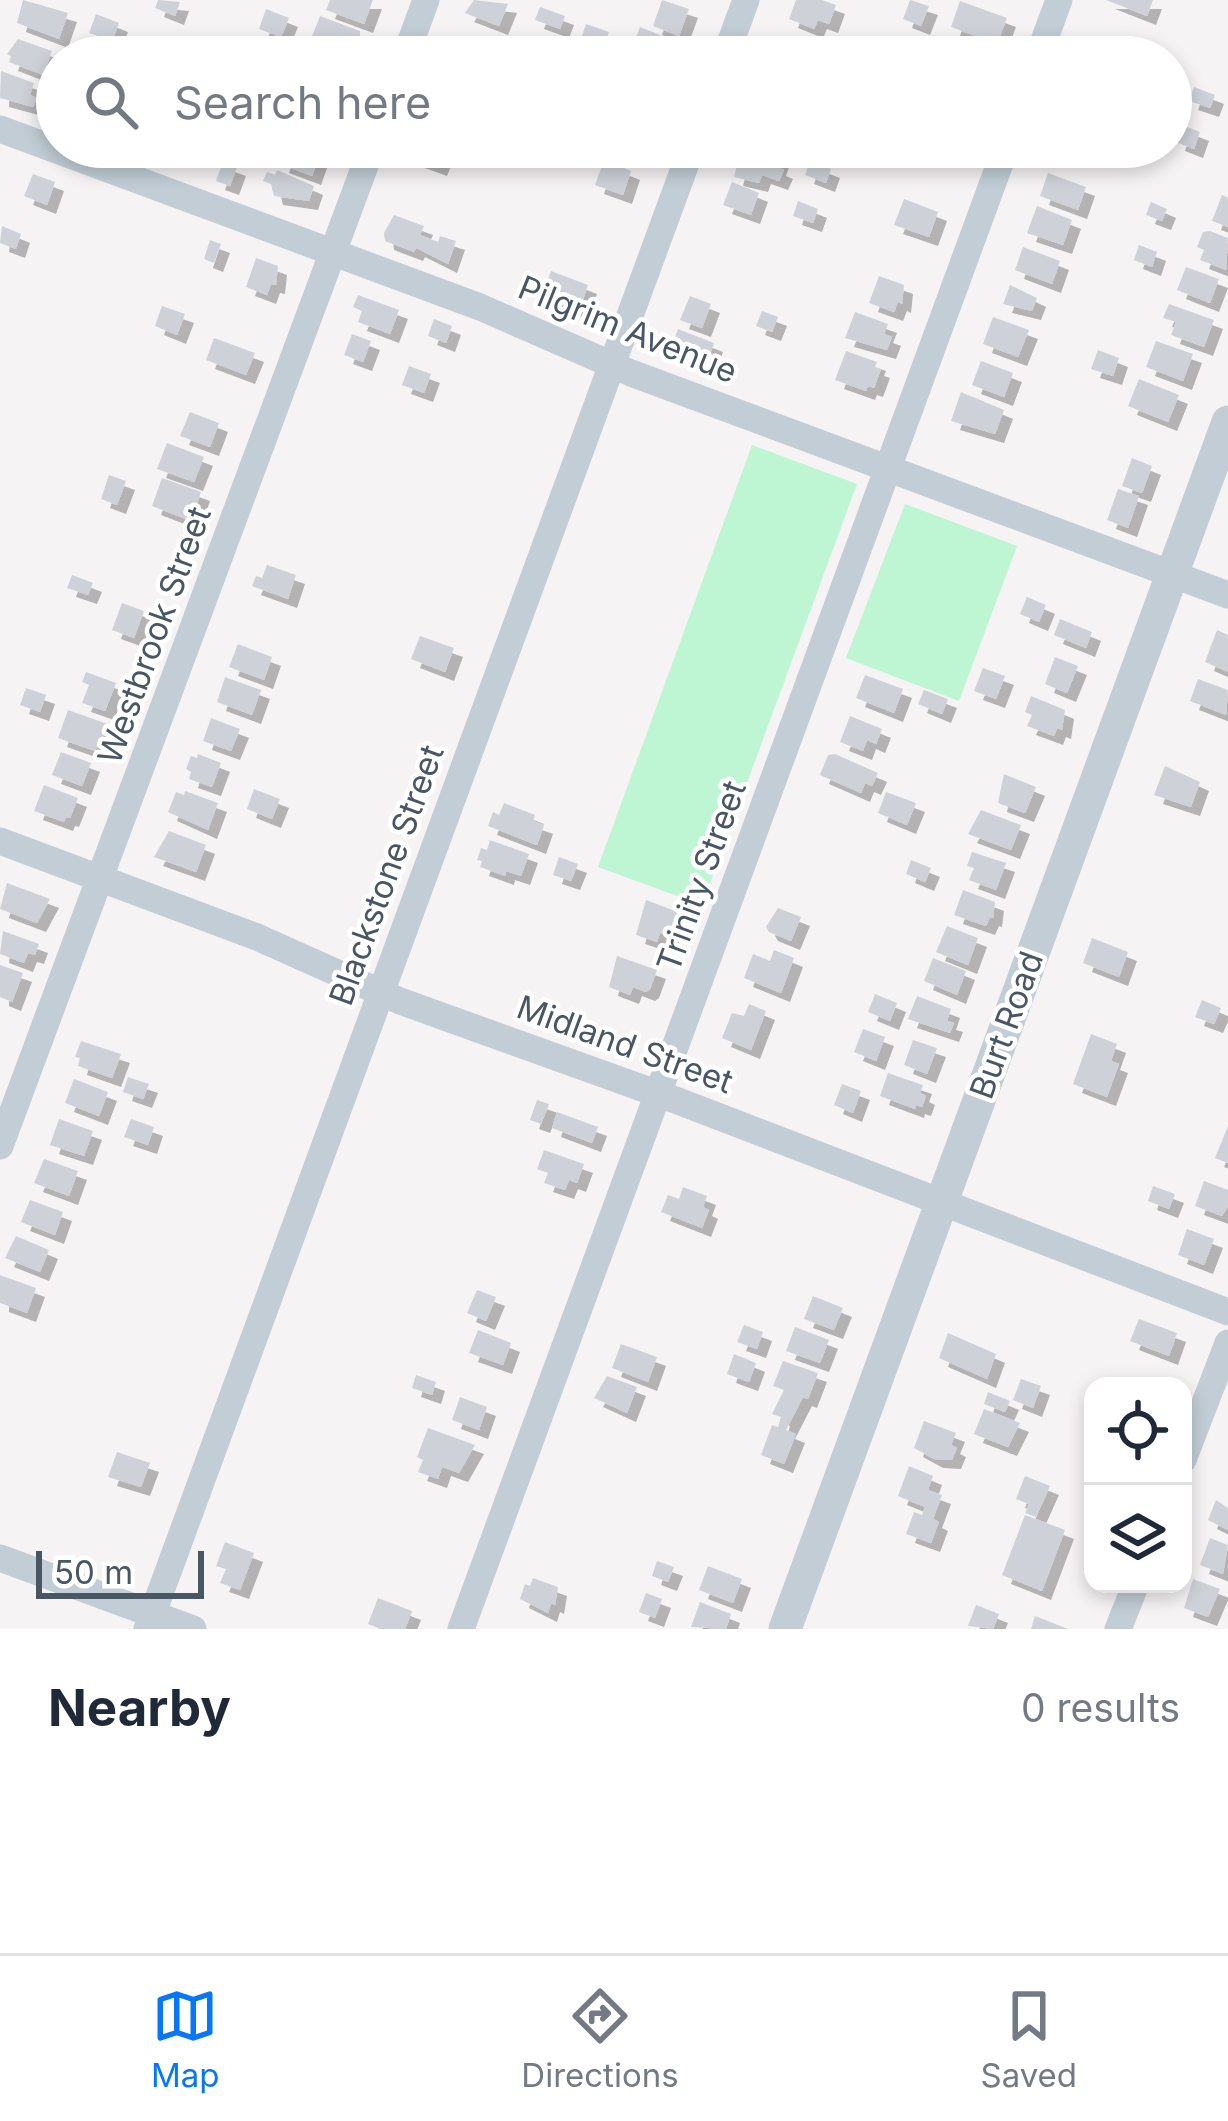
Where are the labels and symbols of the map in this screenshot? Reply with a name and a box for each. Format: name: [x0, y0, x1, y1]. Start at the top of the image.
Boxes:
street label: Pilgrim Avenue: [513, 267, 743, 391]
street label: Westbrook Street: [89, 501, 219, 769]
street label: Blackstone Street: [320, 739, 452, 1011]
street label: Trinity Street: [648, 775, 754, 977]
street label: Burt Road: [961, 946, 1051, 1104]
street label: Midland Street: [512, 986, 739, 1102]
scale bar: [36, 1545, 204, 1598]

